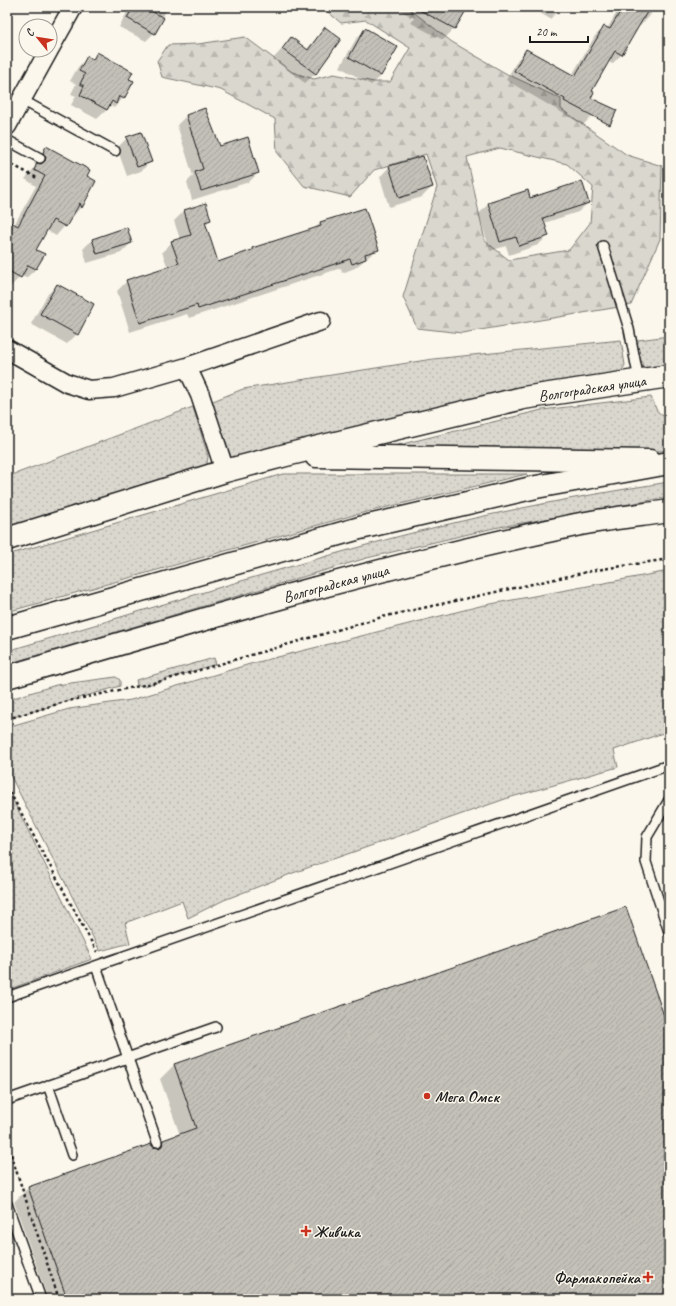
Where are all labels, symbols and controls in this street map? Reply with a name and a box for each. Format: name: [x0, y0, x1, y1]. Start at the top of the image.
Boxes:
north arrow: [18, 18, 58, 58]
scale bar: [530, 18, 588, 44]
text: 20 m: [536, 24, 558, 40]
text: С: [22, 26, 38, 39]
street label: Волгоградская улица: [537, 370, 649, 407]
street label: Волгоградская улица: [281, 560, 392, 607]
place label: Мега Омск: [435, 1087, 501, 1107]
marker: Мега Омск: [422, 1091, 432, 1101]
place label: Живика: [314, 1222, 362, 1242]
marker: Живика: [301, 1226, 311, 1236]
place label: Фармакопейка: [554, 1268, 642, 1288]
marker: Фармакопейка: [643, 1272, 653, 1282]

